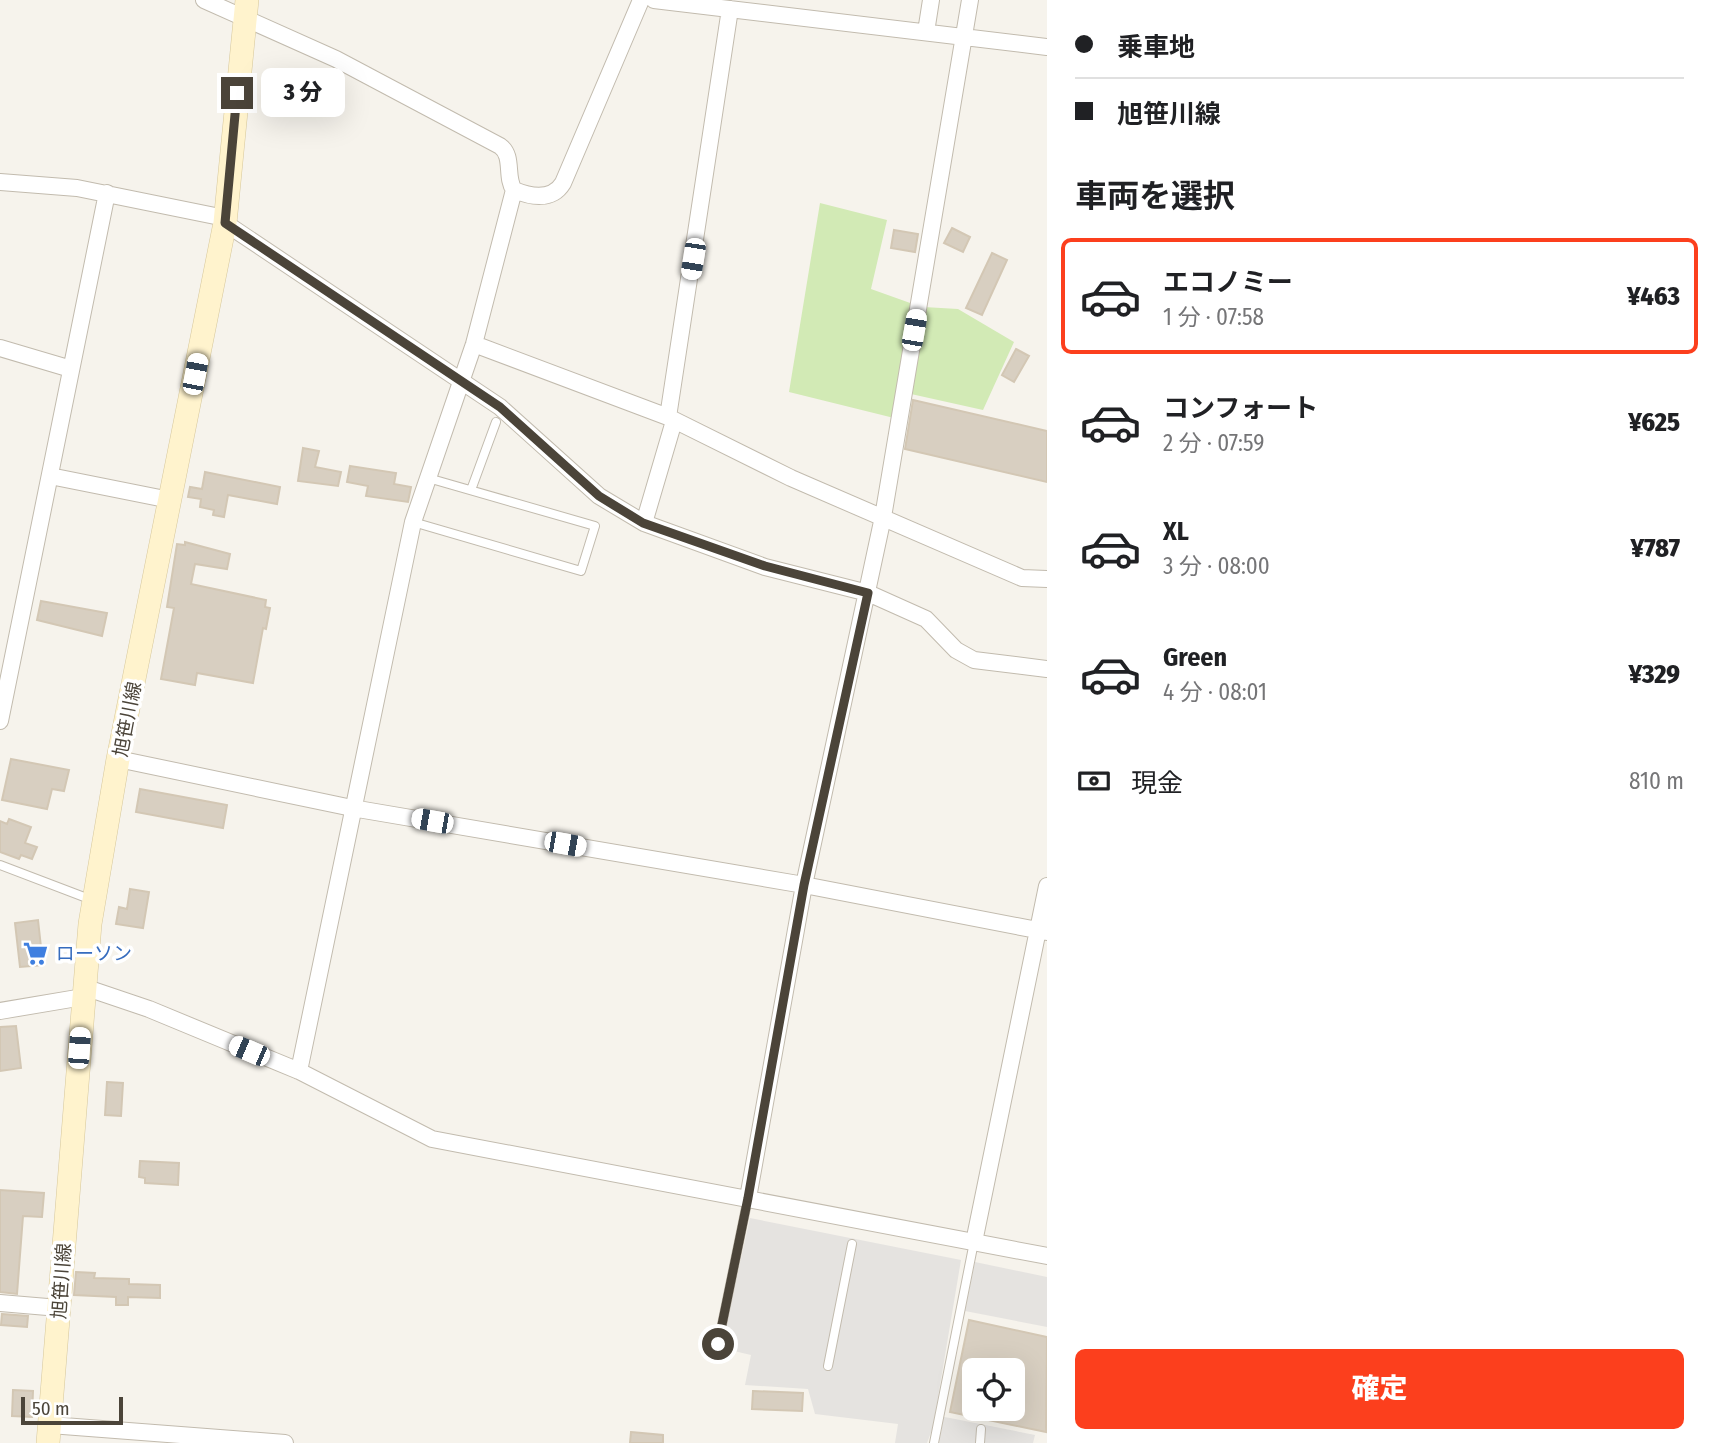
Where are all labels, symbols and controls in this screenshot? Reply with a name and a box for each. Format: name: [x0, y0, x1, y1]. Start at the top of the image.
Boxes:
text: 乗車地: [1117, 32, 1195, 63]
callout: 3 分: [262, 68, 346, 118]
route end: [221, 77, 253, 109]
text: 3 分: [284, 78, 322, 106]
text: 旭笹川線: [1117, 99, 1221, 130]
text: 車両を選択: [1075, 177, 1235, 215]
car: [680, 237, 707, 281]
icon: car: [1079, 265, 1142, 328]
text: エコノミー: [1163, 267, 1293, 298]
text: ¥463: [1627, 281, 1680, 312]
text: 1 分 · 07:58: [1163, 303, 1264, 331]
car: [901, 307, 928, 353]
car: [181, 351, 210, 397]
icon: car: [1079, 391, 1142, 454]
text: コンフォート: [1163, 393, 1318, 424]
text: ¥625: [1628, 407, 1680, 438]
text: 2 分 · 07:59: [1163, 429, 1264, 457]
text: XL: [1163, 516, 1189, 547]
icon: car: [1079, 517, 1142, 580]
text: ¥787: [1630, 533, 1680, 564]
text: 3 分 · 08:00: [1163, 552, 1270, 580]
text: Green: [1163, 642, 1227, 673]
icon: car: [1079, 643, 1142, 706]
text: ¥329: [1628, 659, 1680, 690]
text: 4 分 · 08:01: [1163, 678, 1267, 706]
street label: 旭笹川線: [109, 680, 146, 759]
icon: cash: [1075, 762, 1113, 800]
text: 810 m: [1629, 767, 1684, 795]
text: 現金: [1131, 768, 1183, 799]
car: [410, 807, 455, 835]
car: [543, 830, 588, 858]
supermarket icon: ローソン: [22, 939, 50, 967]
place label: ローソン: [56, 942, 132, 965]
car: [68, 1026, 91, 1070]
car: [226, 1033, 273, 1069]
street label: 旭笹川線: [47, 1242, 76, 1320]
route start: [702, 1328, 734, 1360]
button: 確定: [1075, 1349, 1684, 1429]
map controls: [962, 1358, 1025, 1421]
button: locate: [962, 1358, 1025, 1421]
scale bar: [21, 1394, 122, 1426]
text: 50 m: [32, 1397, 70, 1420]

